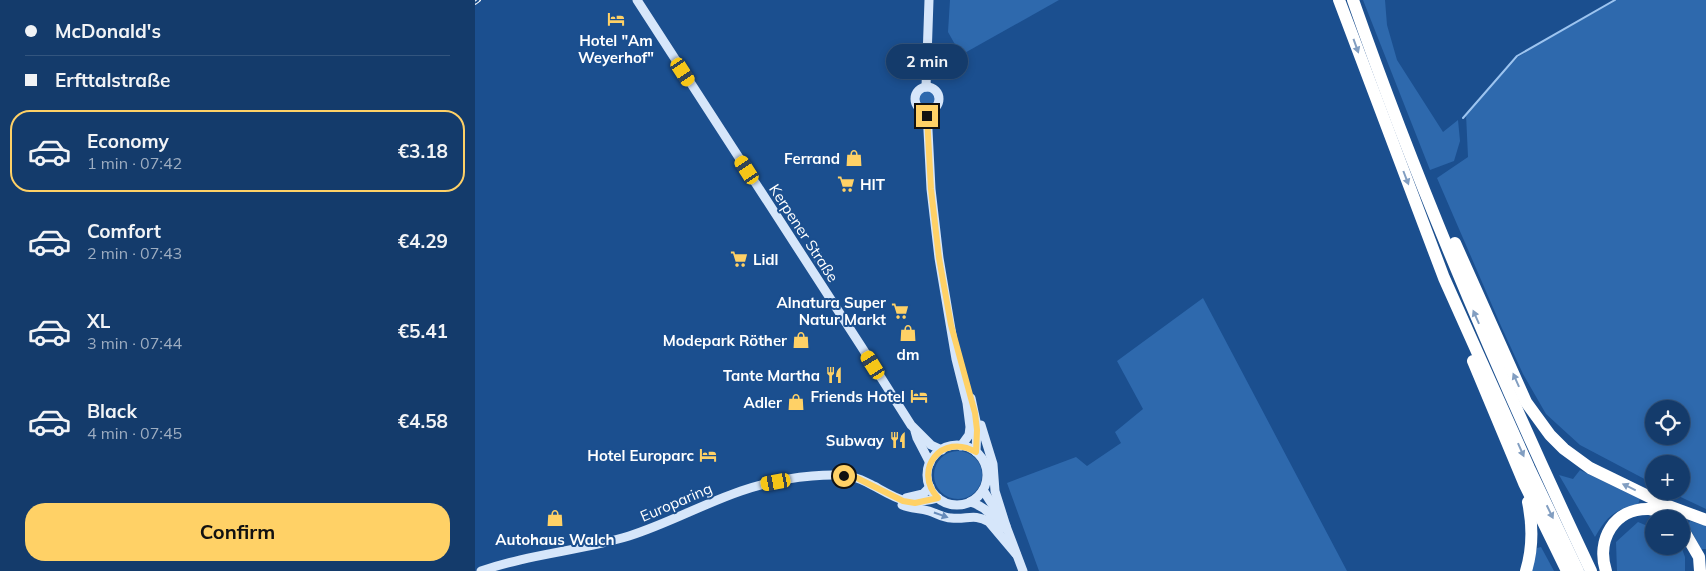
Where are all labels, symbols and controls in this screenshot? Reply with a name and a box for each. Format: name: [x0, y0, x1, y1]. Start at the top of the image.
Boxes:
hotel icon: Hotel "Am Weyerhof": [606, 9, 626, 29]
text: McDonald's: [55, 19, 161, 43]
place label: Hotel "Am Weyerhof": [578, 31, 654, 67]
one-way arrow: [1352, 39, 1360, 54]
callout: 2 min: [886, 44, 968, 78]
text: 2 min: [906, 51, 948, 71]
car: [668, 55, 697, 89]
text: Erfttalstraße: [55, 68, 170, 92]
route end: [916, 105, 938, 127]
icon: car: [27, 129, 72, 174]
text: Economy: [87, 129, 169, 153]
text: €3.18: [398, 139, 448, 163]
shop icon: Ferrand: [844, 148, 864, 168]
place label: Ferrand: [784, 149, 840, 168]
text: 1 min · 07:42: [87, 153, 182, 173]
car: [732, 153, 761, 187]
one-way arrow: [1403, 171, 1410, 186]
supermarket icon: HIT: [836, 174, 856, 194]
place label: HIT: [860, 175, 886, 194]
street label: Kerpener Straße: [765, 180, 843, 286]
icon: car: [27, 219, 72, 264]
text: Comfort: [87, 219, 161, 243]
text: €4.29: [398, 229, 448, 253]
text: 2 min · 07:43: [87, 243, 182, 263]
supermarket icon: Lidl: [729, 249, 749, 269]
place label: Lidl: [753, 250, 779, 269]
place label: Alnatura Super Natur Markt: [777, 293, 886, 329]
supermarket icon: Alnatura Super Natur Markt: [890, 301, 910, 321]
icon: car: [27, 309, 72, 354]
text: XL: [87, 309, 110, 333]
one-way arrow: [1472, 310, 1480, 324]
text: €5.41: [398, 319, 448, 343]
shop icon: dm: [898, 323, 918, 343]
shop icon: Modepark Röther: [791, 330, 811, 350]
place label: Modepark Röther: [663, 331, 787, 350]
text: 3 min · 07:44: [87, 333, 182, 353]
place label: dm: [897, 345, 919, 364]
car: [858, 348, 887, 382]
restaurant icon: Tante Martha: [824, 365, 844, 385]
place label: Tante Martha: [723, 366, 820, 385]
one-way arrow: [1512, 373, 1520, 387]
hotel icon: Friends Hotel: [909, 386, 929, 406]
place label: Friends Hotel: [810, 387, 905, 406]
shop icon: Adler: [786, 392, 806, 412]
place label: Adler: [743, 393, 782, 412]
icon: car: [27, 399, 72, 444]
text: Black: [87, 399, 137, 423]
map controls: [1645, 400, 1690, 555]
button: locate: [1645, 400, 1690, 445]
text: €4.58: [398, 409, 448, 433]
text: 4 min · 07:45: [87, 423, 182, 443]
restaurant icon: Subway: [888, 430, 908, 450]
place label: Subway: [826, 431, 885, 450]
one-way arrow: [1518, 443, 1526, 457]
hotel icon: Hotel Europarc: [698, 445, 718, 465]
place label: Hotel Europarc: [587, 446, 694, 465]
button: +: [1645, 455, 1690, 500]
route start: [833, 465, 855, 487]
car: [759, 472, 792, 492]
street label: Europaring: [637, 478, 715, 526]
one-way arrow: [1622, 483, 1636, 491]
button: Confirm: [25, 503, 450, 561]
one-way arrow: [1546, 505, 1554, 519]
shop icon: Autohaus Walch: [545, 508, 565, 528]
button: −: [1645, 510, 1690, 555]
one-way arrow: [934, 511, 949, 519]
place label: Autohaus Walch: [495, 530, 615, 549]

